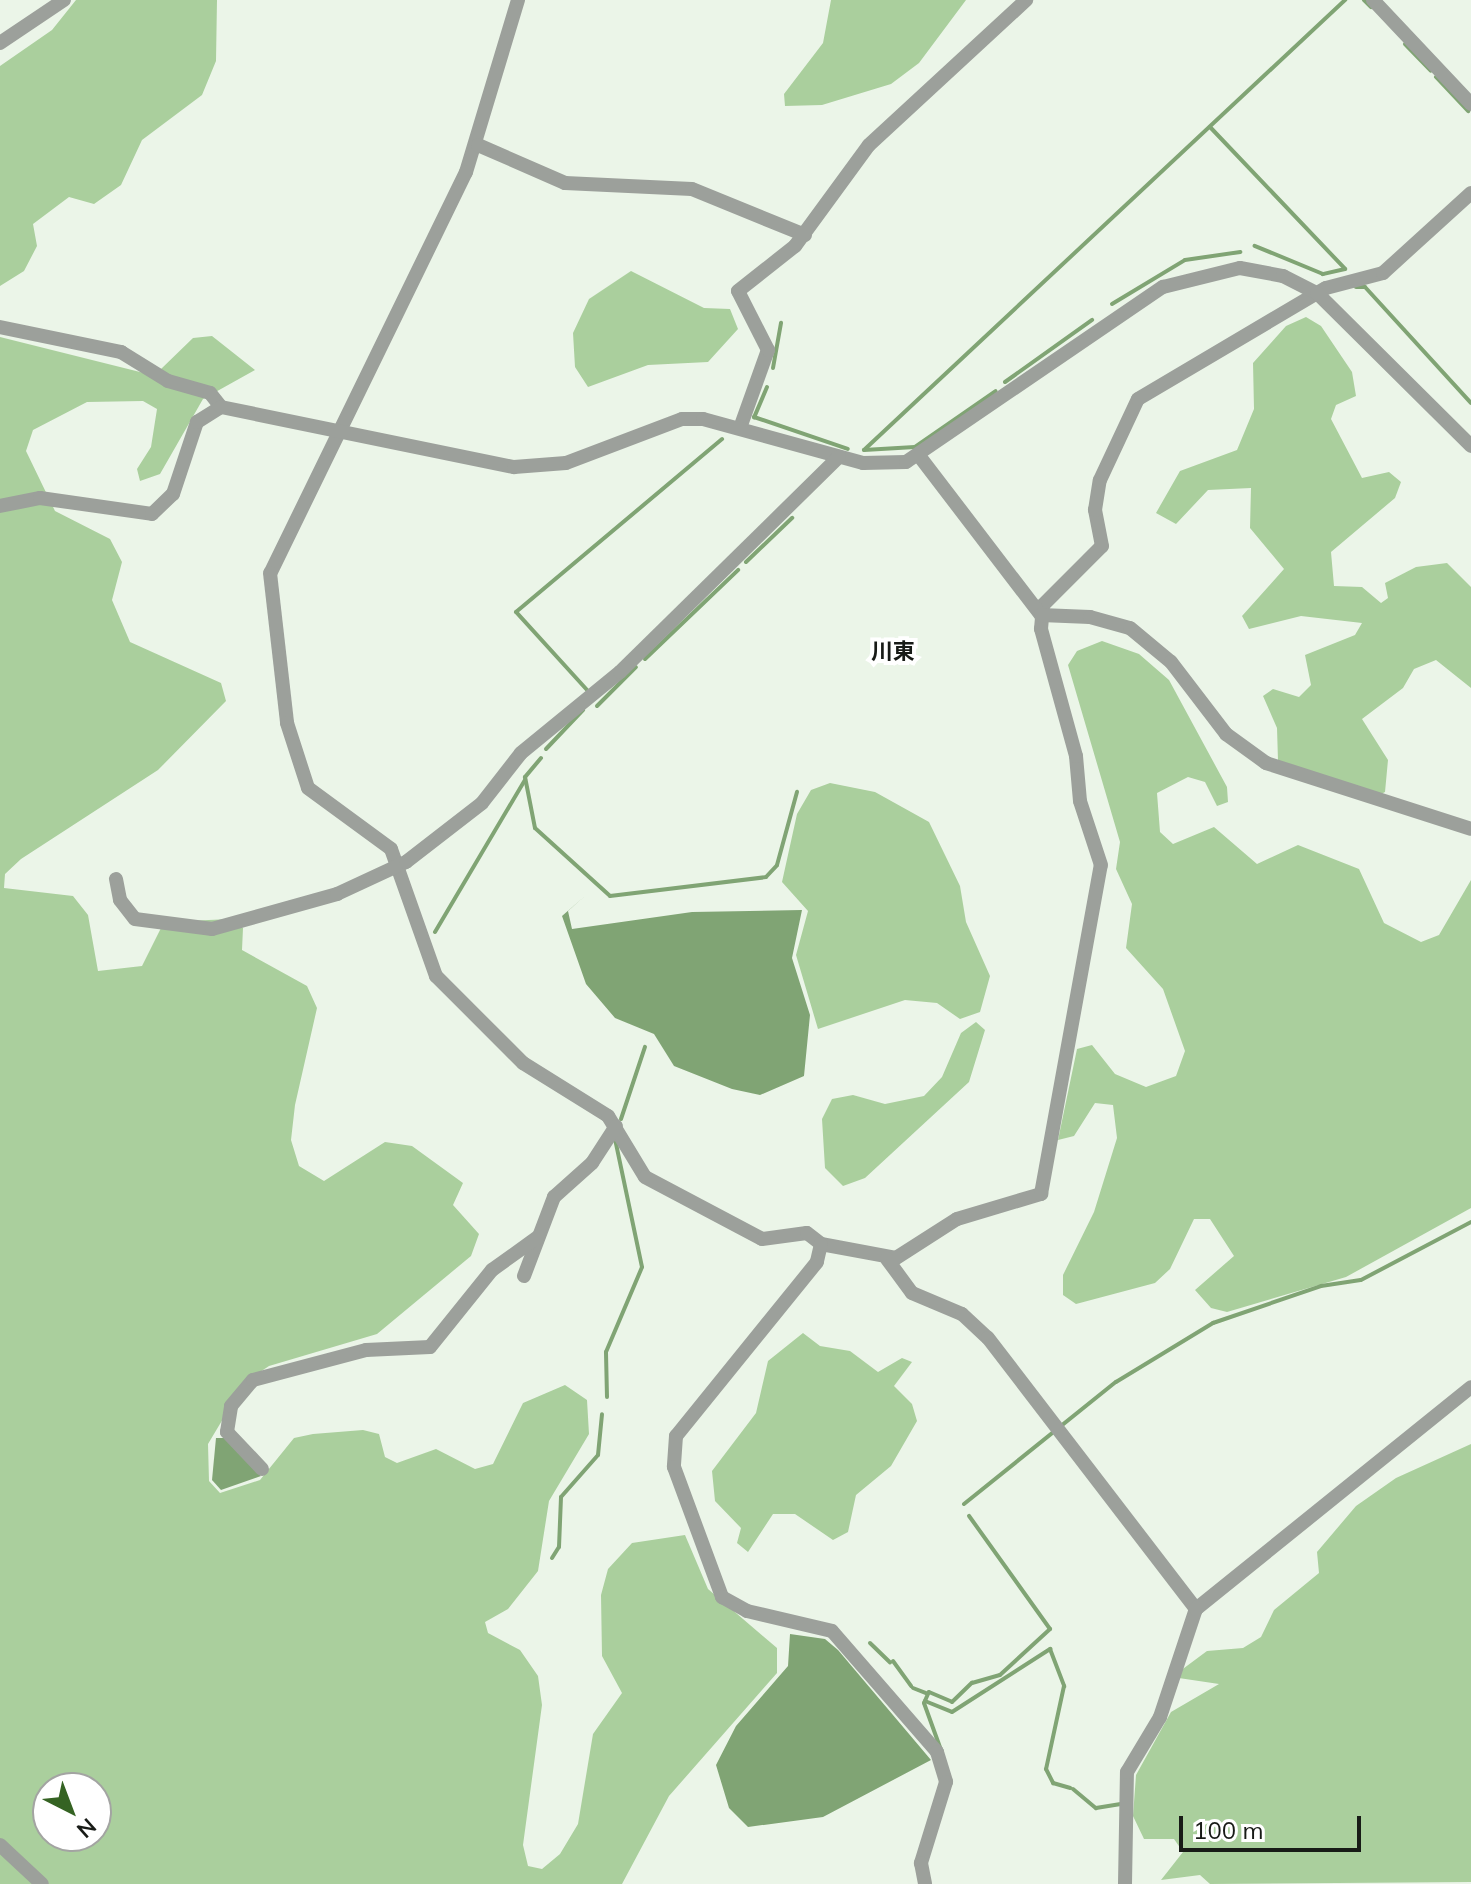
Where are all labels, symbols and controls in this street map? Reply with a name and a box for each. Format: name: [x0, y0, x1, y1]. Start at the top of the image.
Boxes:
district label: 川東: [871, 639, 915, 665]
north arrow: [32, 1772, 112, 1852]
scale bar: [1183, 1800, 1365, 1850]
text: N: [71, 1812, 102, 1844]
text: 100 m: [1193, 1815, 1264, 1845]

